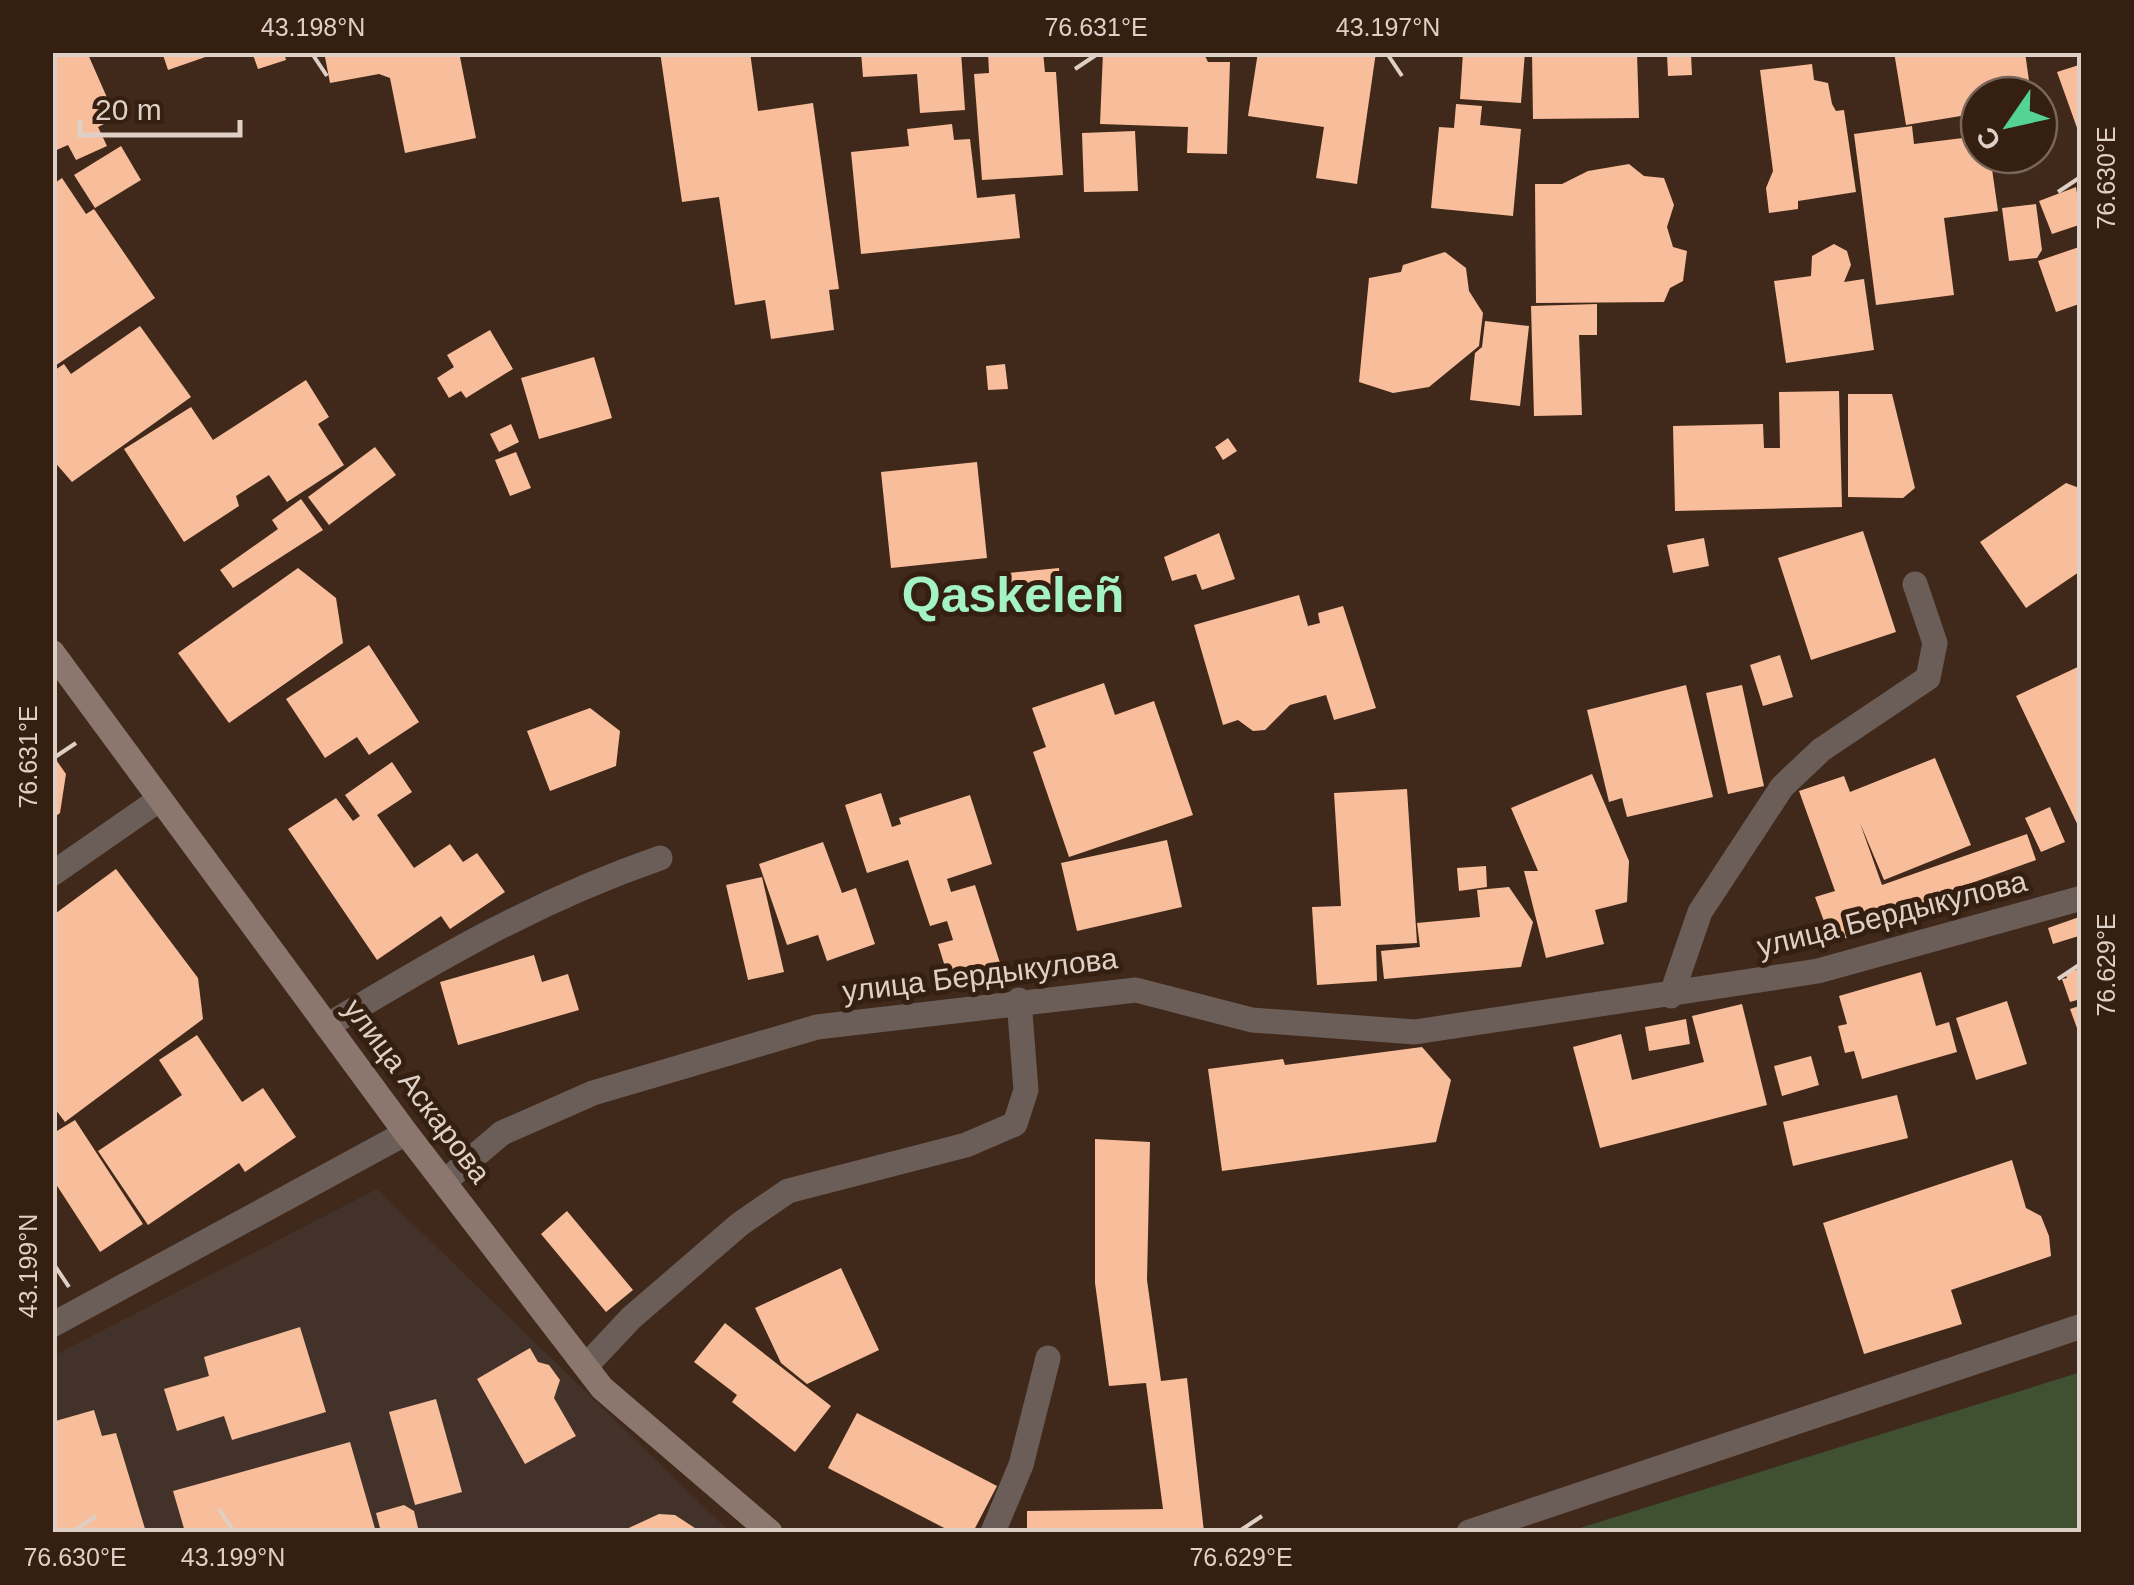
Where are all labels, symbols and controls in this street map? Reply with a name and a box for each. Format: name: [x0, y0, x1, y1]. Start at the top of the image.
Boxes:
text: 43.198°N: [261, 13, 365, 41]
text: 76.631°E: [1044, 13, 1148, 41]
text: 43.197°N: [1336, 13, 1440, 41]
scale bar: [80, 75, 240, 137]
north arrow: [1959, 75, 2059, 175]
text: 20 m: [95, 93, 162, 126]
text: С: [1970, 122, 2007, 156]
text: 76.630°E: [2092, 126, 2120, 230]
district label: Qaskeleñ: [902, 567, 1124, 623]
text: 76.631°E: [14, 705, 42, 809]
street label: улица Бердыкулова: [1754, 864, 2030, 963]
text: 76.629°E: [2092, 913, 2120, 1017]
street label: улица Бердыкулова: [841, 941, 1120, 1008]
street label: улица Аскарова: [337, 992, 498, 1189]
text: 43.199°N: [14, 1214, 42, 1318]
text: 76.630°E: [23, 1543, 127, 1571]
text: 43.199°N: [181, 1543, 285, 1571]
text: 76.629°E: [1189, 1543, 1293, 1571]

